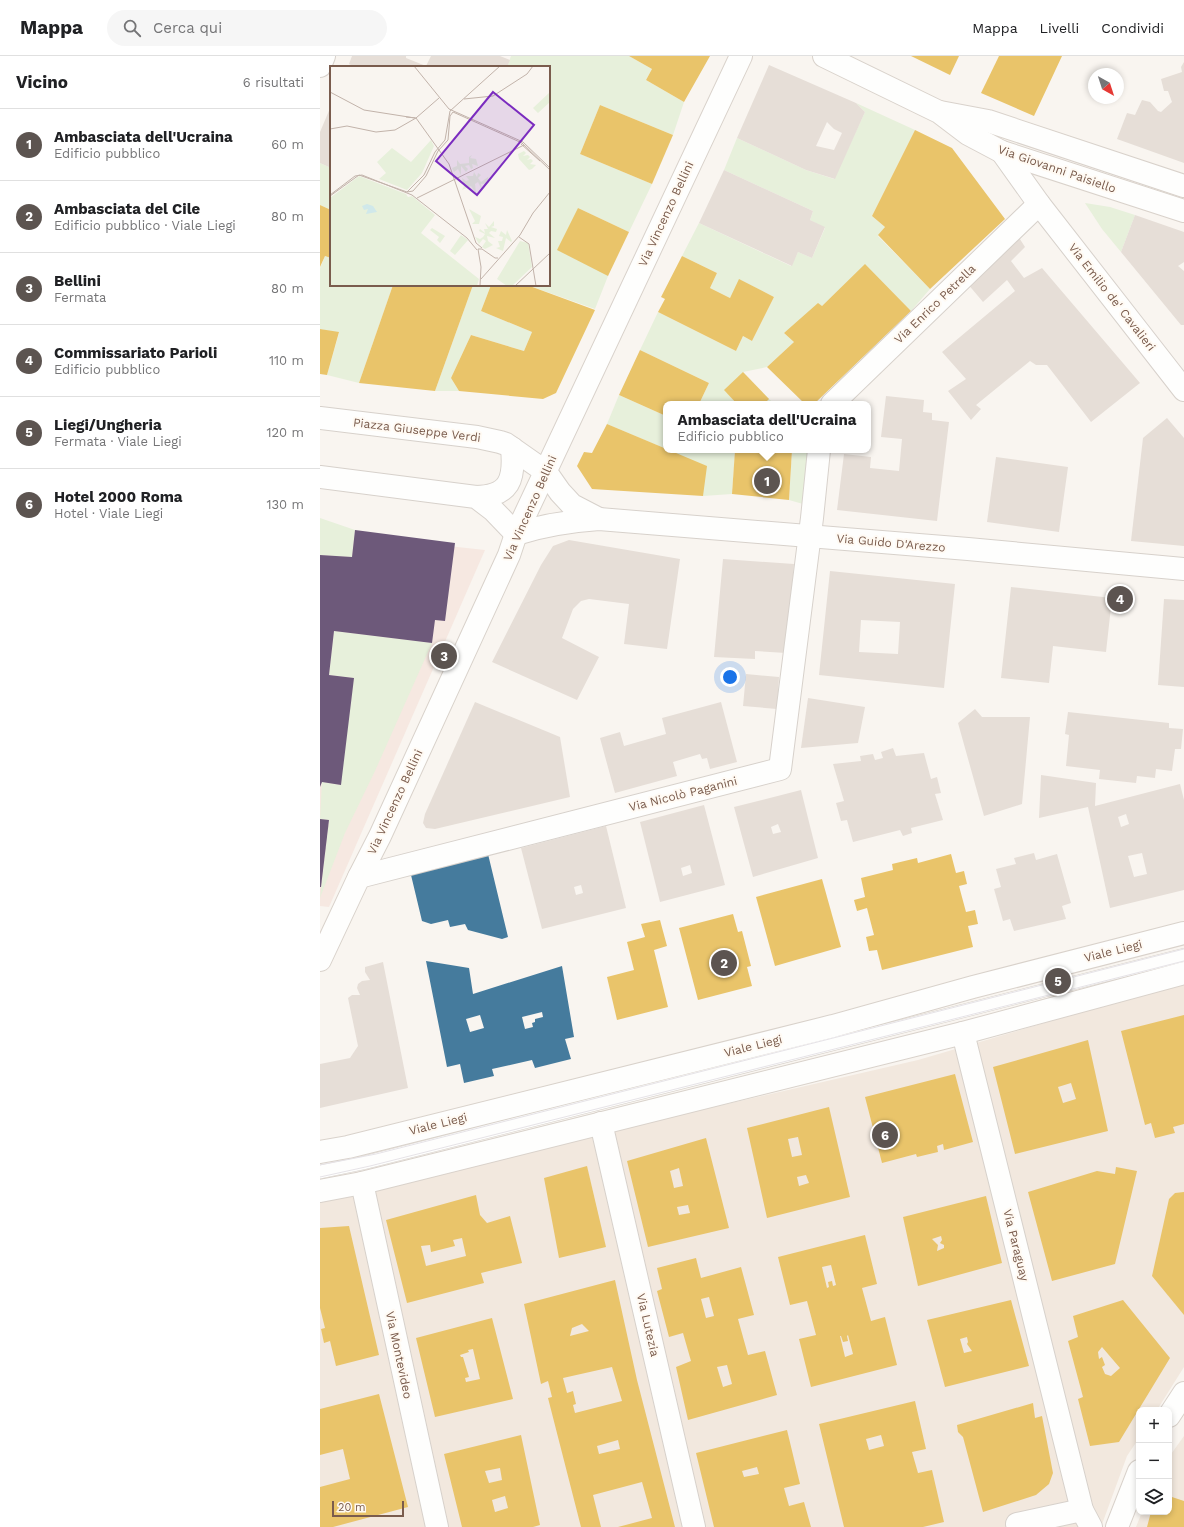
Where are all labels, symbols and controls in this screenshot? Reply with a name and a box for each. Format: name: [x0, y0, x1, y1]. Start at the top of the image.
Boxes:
search box: [107, 10, 387, 46]
text: Mappa: [20, 16, 83, 39]
icon: search: [121, 17, 143, 39]
text: Cerca qui: [153, 19, 222, 37]
text: Mappa: [972, 20, 1018, 36]
text: Livelli: [1040, 20, 1079, 36]
text: Condividi: [1101, 20, 1164, 36]
inset map: [330, 66, 550, 286]
north arrow: [1088, 68, 1124, 104]
text: Vicino: [16, 72, 68, 92]
text: 6 risultati: [243, 75, 304, 90]
text: Ambasciata dell'Ucraina: [54, 128, 233, 146]
text: 1: [26, 137, 32, 152]
text: 60 m: [271, 137, 304, 152]
street label: Via Giovanni Paisiello: [996, 142, 1118, 196]
text: Edificio pubblico: [54, 146, 160, 161]
street label: Via Vincenzo Bellini: [636, 159, 696, 269]
text: Ambasciata del Cile: [54, 200, 200, 218]
text: 2: [25, 209, 33, 224]
text: 80 m: [271, 209, 304, 224]
text: Edificio pubblico · Viale Liegi: [54, 218, 236, 233]
street label: Via Emilio de' Cavalieri: [1066, 240, 1158, 354]
street label: Via Enrico Petrella: [891, 261, 979, 346]
text: Bellini: [54, 272, 101, 290]
text: 3: [25, 281, 33, 296]
text: 80 m: [271, 281, 304, 296]
text: Fermata: [54, 290, 106, 305]
text: Commissariato Parioli: [54, 344, 217, 362]
text: 4: [25, 353, 33, 368]
text: 110 m: [269, 353, 304, 368]
text: Edificio pubblico: [54, 362, 160, 377]
popup: [663, 401, 871, 453]
text: Ambasciata dell'Ucraina: [678, 411, 856, 429]
street label: Piazza Giuseppe Verdi: [352, 415, 482, 445]
text: Liegi/Ungheria: [54, 416, 162, 434]
text: 5: [25, 425, 33, 440]
text: 120 m: [266, 425, 304, 440]
text: Edificio pubblico: [678, 429, 784, 444]
text: Fermata · Viale Liegi: [54, 434, 182, 449]
street label: Via Vincenzo Bellini: [500, 453, 560, 563]
pin: 1: [754, 466, 780, 496]
text: Hotel 2000 Roma: [54, 488, 182, 506]
text: 6: [25, 497, 33, 512]
text: 130 m: [266, 497, 304, 512]
text: Hotel · Viale Liegi: [54, 506, 163, 521]
street label: Via Guido D'Arezzo: [836, 531, 946, 555]
pin: 4: [1107, 584, 1133, 614]
pin: 3: [431, 641, 457, 671]
your location: [720, 667, 740, 687]
street label: Via Vincenzo Bellini: [365, 747, 425, 857]
street label: Via Nicolò Paganini: [627, 774, 739, 814]
street label: Viale Liegi: [1083, 937, 1143, 965]
pin: 2: [711, 948, 737, 978]
pin: 5: [1045, 966, 1071, 996]
street label: Viale Liegi: [723, 1032, 783, 1060]
street label: Viale Liegi: [408, 1110, 468, 1138]
pin: 6: [872, 1120, 898, 1150]
street label: Via Paraguay: [1000, 1208, 1032, 1283]
street label: Via Lutezia: [634, 1292, 662, 1358]
street label: Via Montevideo: [383, 1310, 415, 1400]
map controls: [1136, 1407, 1172, 1515]
button: +: [1136, 1407, 1172, 1443]
button: −: [1136, 1443, 1172, 1479]
button: layers: [1136, 1479, 1172, 1515]
scale bar: [332, 1499, 404, 1518]
text: 20 m: [338, 1501, 366, 1514]

